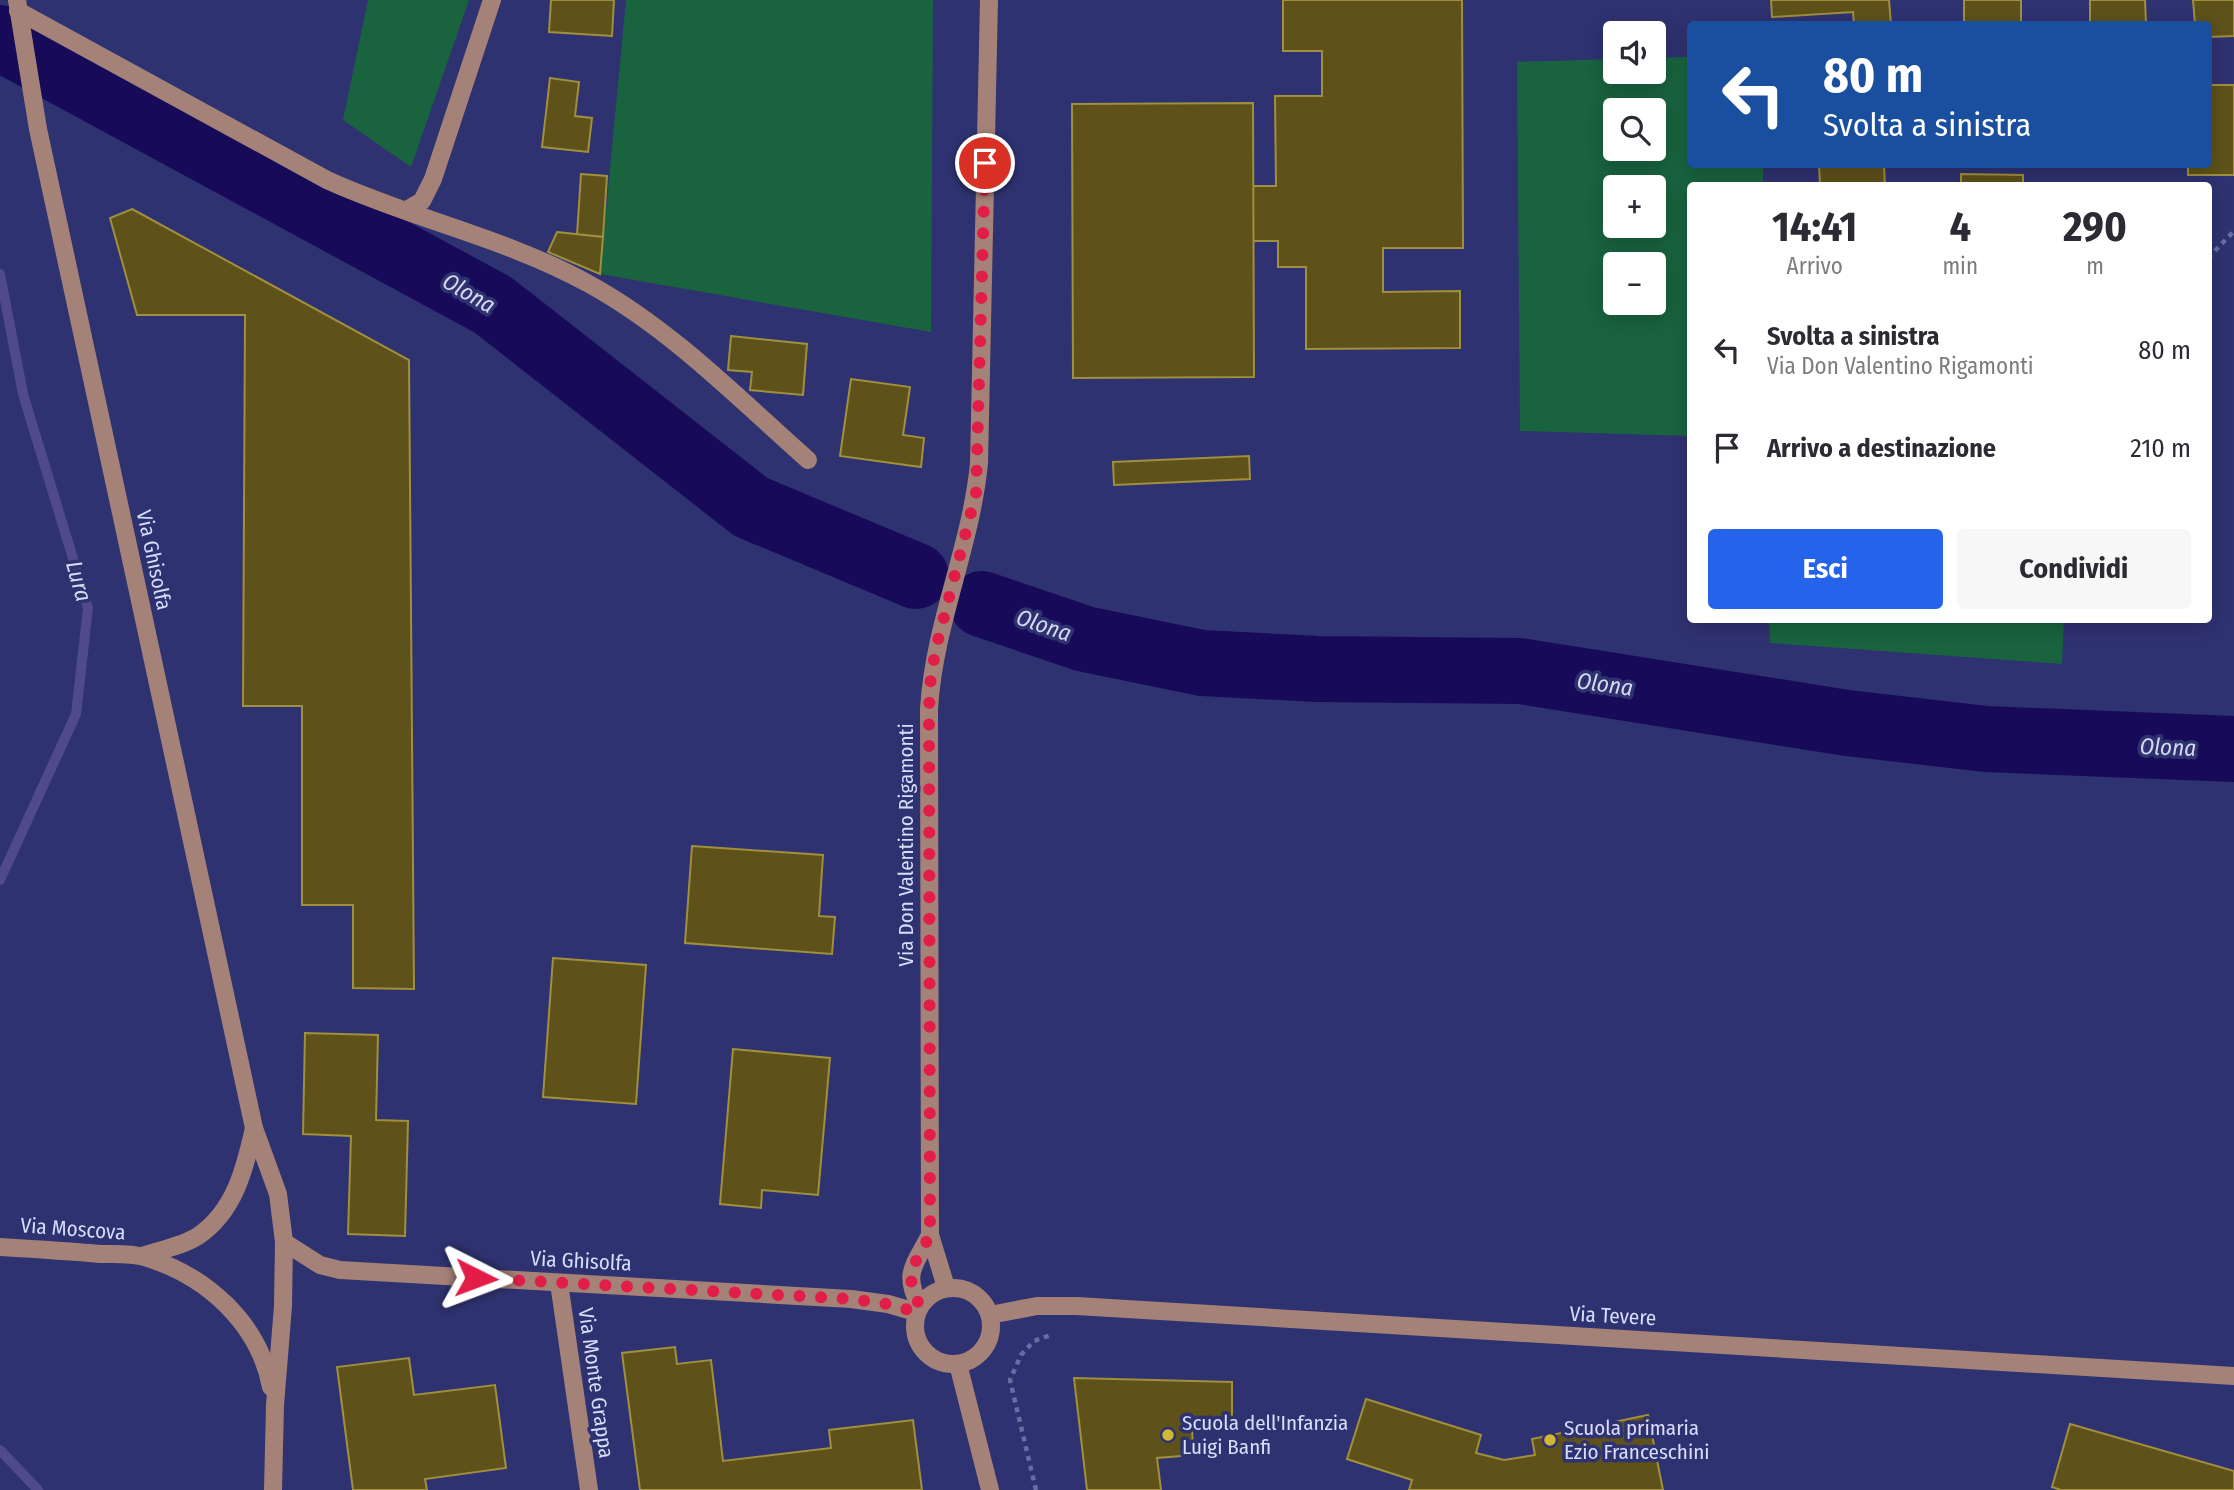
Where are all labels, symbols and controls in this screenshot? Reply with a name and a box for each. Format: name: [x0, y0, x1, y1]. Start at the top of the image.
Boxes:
map controls: [1603, 21, 1666, 315]
button: sound: [1603, 21, 1666, 84]
text: 80 m: [1823, 46, 1923, 105]
icon: left: [1708, 49, 1799, 140]
button: search: [1603, 98, 1666, 161]
text: Svolta a sinistra: [1823, 106, 2031, 144]
pin: [955, 133, 1015, 193]
icon: arrive: [966, 144, 1004, 182]
button: +: [1603, 175, 1666, 238]
text: 14:41: [1772, 202, 1857, 252]
text: 4: [1949, 202, 1971, 252]
text: 290: [2063, 202, 2127, 252]
button: −: [1603, 252, 1666, 315]
text: Arrivo: [1787, 252, 1843, 280]
text: min: [1942, 252, 1978, 280]
text: m: [2086, 252, 2104, 280]
water label: Olona: [438, 267, 500, 319]
text: Svolta a sinistra: [1767, 321, 1939, 352]
icon: left: [1708, 331, 1746, 369]
text: 80 m: [2138, 335, 2191, 366]
text: Via Don Valentino Rigamonti: [1767, 352, 2034, 380]
icon: arrive: [1708, 429, 1746, 467]
text: Arrivo a destinazione: [1767, 433, 1996, 464]
text: 210 m: [2130, 433, 2191, 464]
street label: Via Ghisolfa: [131, 508, 177, 612]
button: Esci: [1708, 529, 1943, 609]
button: Condividi: [1957, 529, 2191, 609]
water label: Lura: [60, 557, 98, 605]
water label: Olona: [1013, 603, 1075, 647]
water label: Olona: [1575, 666, 1635, 702]
street label: Via Don Valentino Rigamonti: [893, 723, 919, 967]
water label: Olona: [2139, 732, 2197, 762]
street label: Via Moscova: [20, 1212, 126, 1246]
position arrow: [439, 1241, 513, 1315]
street label: Via Ghisolfa: [530, 1245, 632, 1277]
street label: Via Tevere: [1569, 1301, 1657, 1331]
street label: Via Monte Grappa: [573, 1306, 619, 1460]
place label: Scuola dell'Infanzia Luigi Banfi: [1182, 1410, 1348, 1460]
place label: Scuola primaria Ezio Franceschini: [1564, 1415, 1710, 1465]
marker: Scuola dell'Infanzia Luigi Banfi: [1160, 1427, 1176, 1443]
marker: Scuola primaria Ezio Franceschini: [1542, 1432, 1558, 1448]

